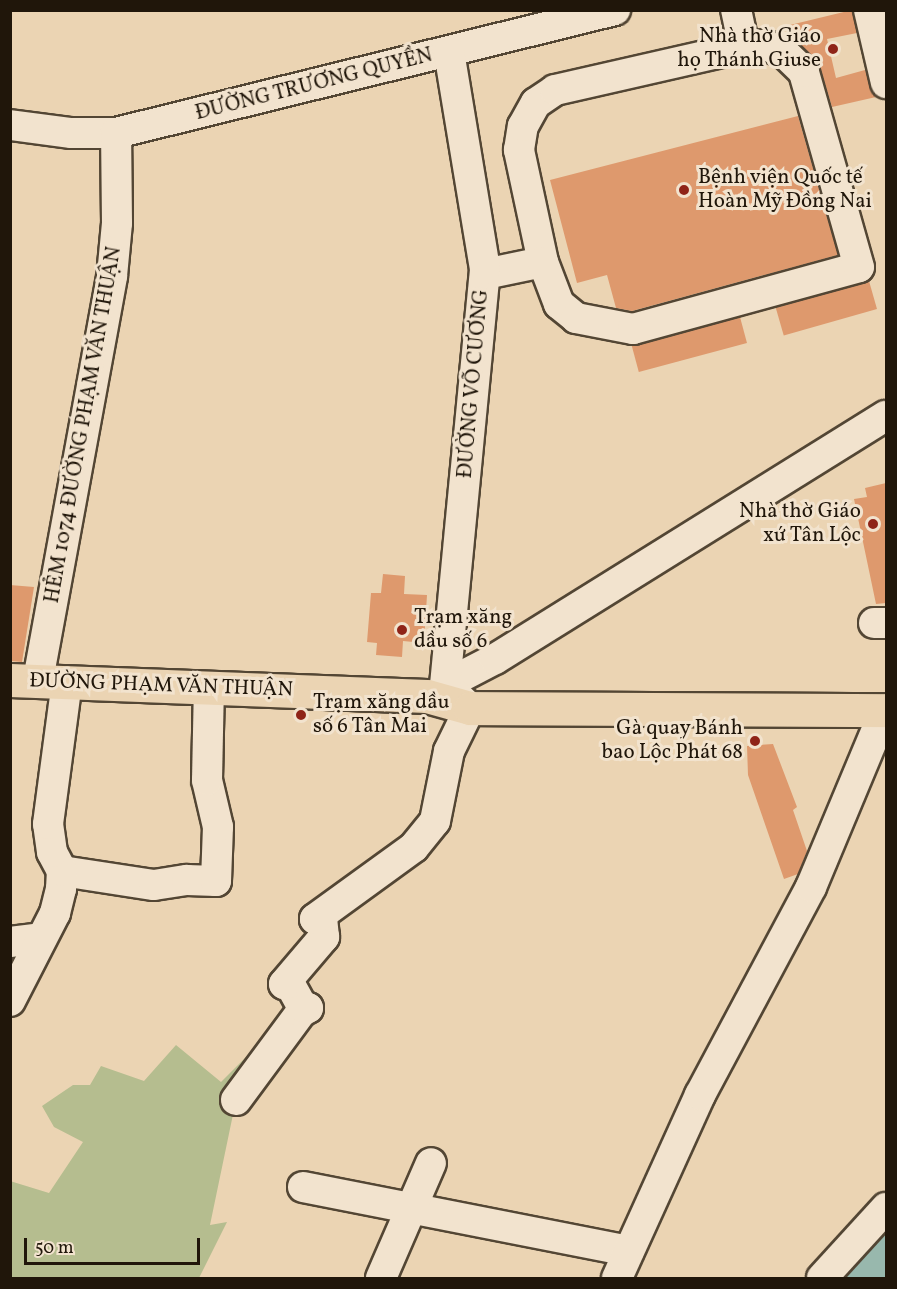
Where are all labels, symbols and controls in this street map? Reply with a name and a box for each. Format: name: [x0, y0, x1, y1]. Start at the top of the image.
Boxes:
place label: Nhà thờ Giáo họ Thánh Giuse: [677, 24, 821, 74]
marker: Nhà thờ Giáo họ Thánh Giuse: [826, 42, 840, 56]
street label: ĐƯỜNG TRƯƠNG QUYỀN: [192, 43, 436, 127]
place label: Bệnh viện Quốc tế Hoàn Mỹ Đồng Nai: [698, 165, 873, 215]
marker: Bệnh viện Quốc tế Hoàn Mỹ Đồng Nai: [675, 181, 693, 199]
street label: HẺM 1074 ĐƯỜNG PHẠM VĂN THUẬN: [40, 244, 128, 606]
street label: ĐƯỜNG VÕ CƯƠNG: [453, 288, 495, 480]
place label: Nhà thờ Giáo xứ Tân Lộc: [739, 499, 861, 549]
marker: Nhà thờ Giáo xứ Tân Lộc: [866, 517, 880, 531]
place label: Trạm xăng dầu số 6: [414, 605, 512, 655]
marker: Trạm xăng dầu số 6: [395, 623, 409, 637]
street label: ĐƯỜNG PHẠM VĂN THUẬN: [28, 669, 294, 703]
place label: Trạm xăng dầu số 6 Tân Mai: [313, 690, 449, 740]
marker: Trạm xăng dầu số 6 Tân Mai: [294, 708, 308, 722]
place label: Gà quay Bánh bao Lộc Phát 68: [601, 716, 743, 766]
marker: Gà quay Bánh bao Lộc Phát 68: [748, 734, 762, 748]
scale bar: [27, 1226, 202, 1264]
text: 50 m: [35, 1236, 74, 1261]

